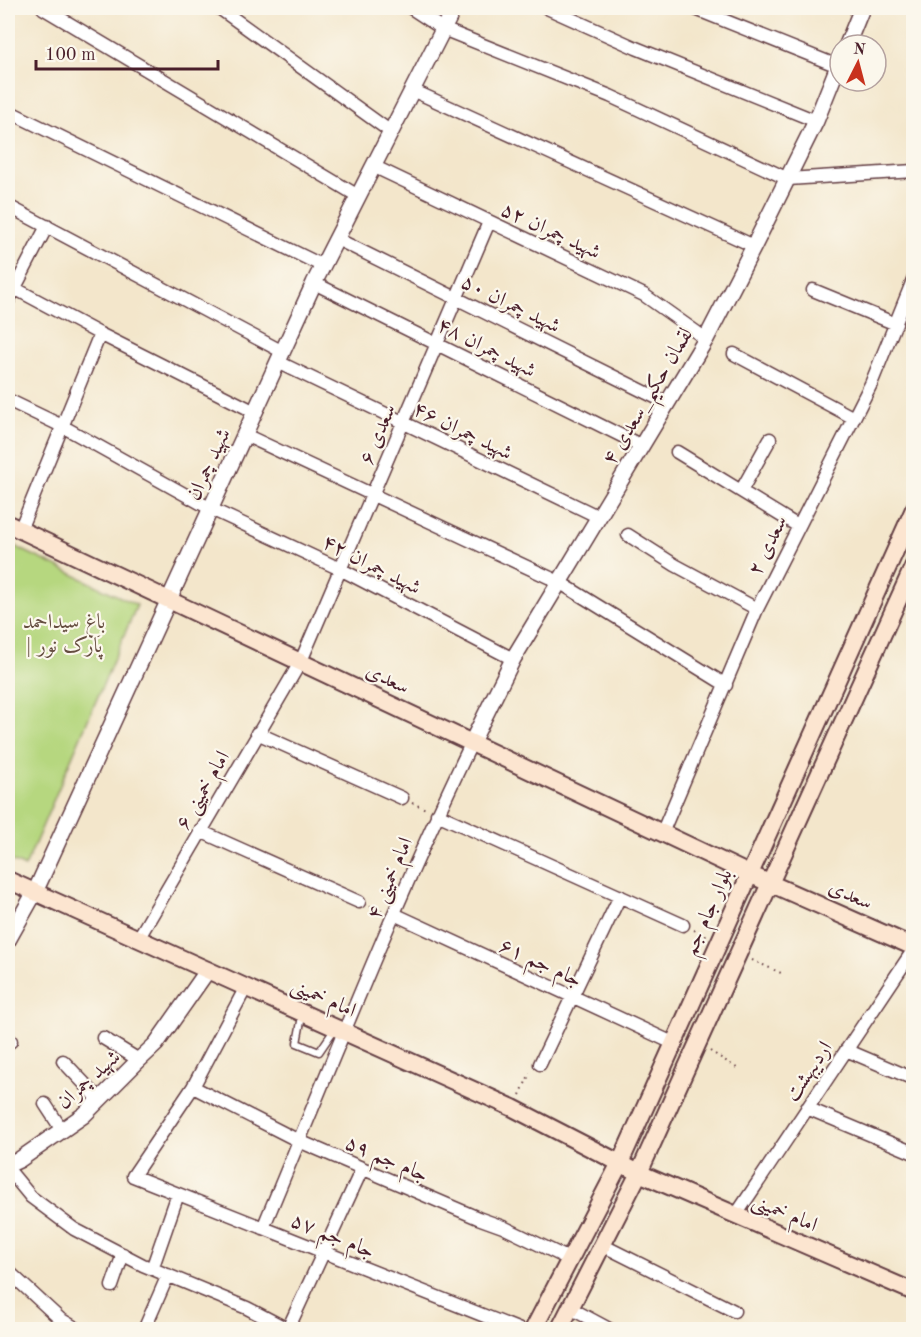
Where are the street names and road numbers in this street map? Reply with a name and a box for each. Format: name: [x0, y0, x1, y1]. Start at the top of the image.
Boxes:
street label: شهید چمران ۵۲: [496, 199, 603, 265]
street label: شهید چمران ۵۰: [457, 271, 563, 339]
street label: شهید چمران ۴۸: [433, 315, 539, 384]
street label: لقمان حکیم_سعدی ۴: [598, 324, 705, 473]
street label: شهید چمران ۴۶: [409, 398, 515, 466]
street label: سعدی ۶: [356, 401, 400, 468]
street label: شهید چمران: [184, 425, 237, 505]
street label: سعدی ۲: [745, 512, 792, 579]
street label: شهید چمران ۴۲: [318, 532, 424, 601]
street label: سعدی: [362, 660, 412, 699]
street label: امام خمینی ۶: [172, 748, 239, 837]
street label: امام خمینی ۴: [364, 835, 423, 925]
street label: بلوار جام جم: [680, 866, 744, 962]
street label: سعدی: [825, 877, 875, 914]
street label: جام جم ۶۱: [493, 935, 585, 999]
street label: امام خمینی: [285, 975, 359, 1027]
street label: اردیبهشت: [782, 1038, 838, 1107]
street label: شهید چمران: [53, 1047, 126, 1115]
street label: جام جم ۵۹: [339, 1133, 431, 1194]
street label: امام خمینی: [746, 1190, 820, 1242]
street label: جام جم ۵۷: [285, 1210, 377, 1270]

